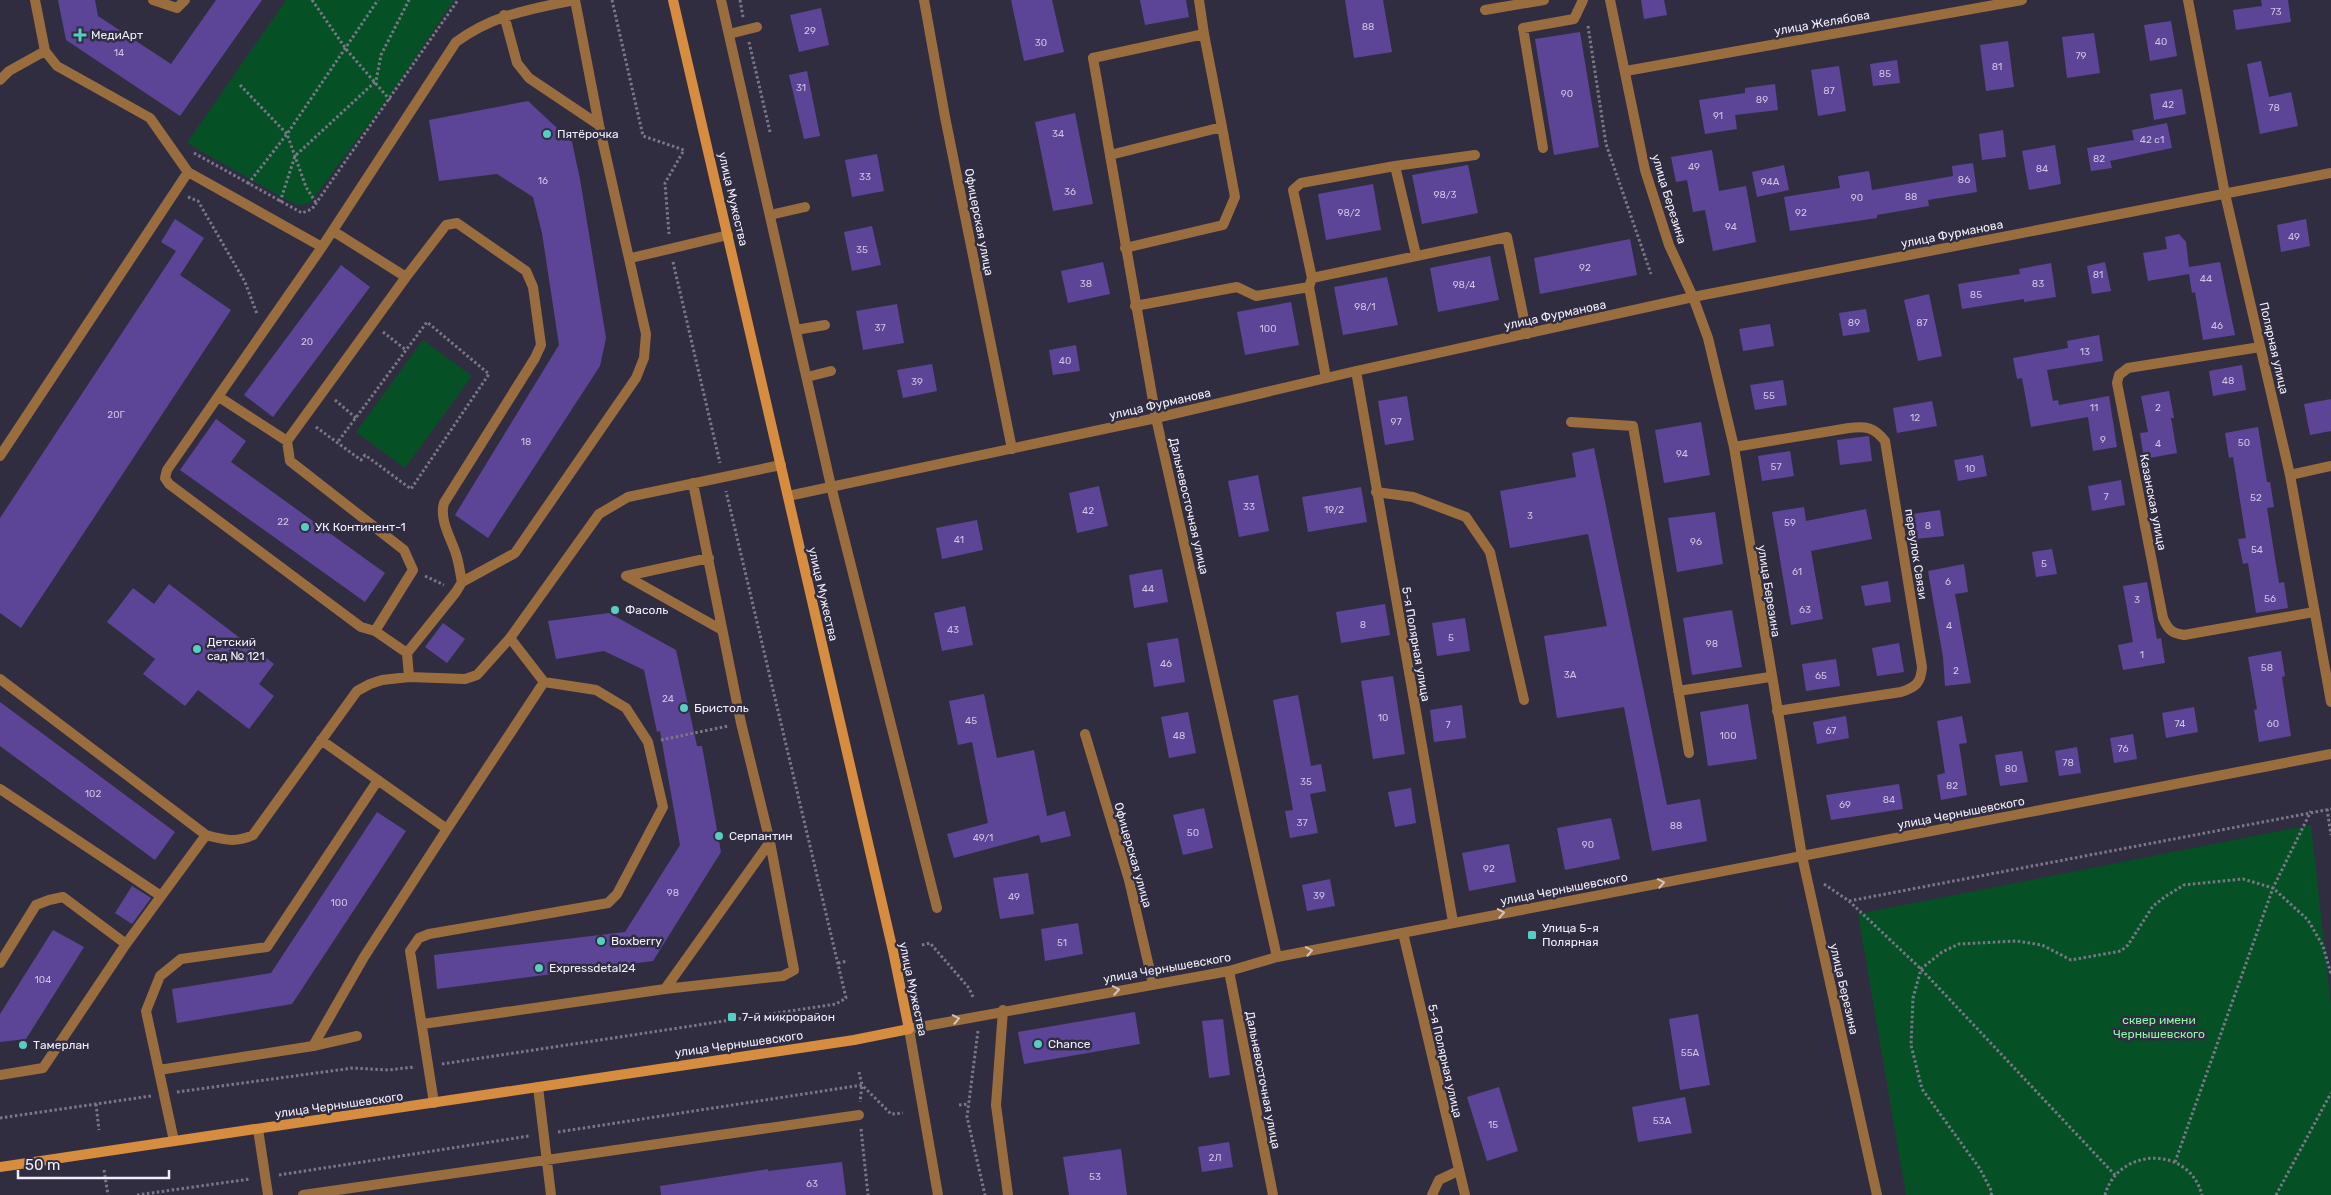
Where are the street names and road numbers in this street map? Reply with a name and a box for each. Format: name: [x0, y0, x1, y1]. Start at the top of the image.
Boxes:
street label: улица Желябова: [1773, 8, 1871, 38]
street label: улица Мужества: [715, 151, 751, 247]
street label: улица Березина: [1649, 152, 1689, 246]
street label: Офицерская улица: [962, 167, 996, 277]
street label: улица Фурманова: [1900, 217, 2004, 251]
street label: улица Фурманова: [1503, 297, 1607, 333]
street label: Полярная улица: [2257, 301, 2291, 395]
street label: улица Фурманова: [1108, 386, 1212, 422]
street label: Дальневосточная улица: [1166, 436, 1212, 576]
street label: Казанская улица: [2137, 453, 2169, 551]
street label: переулок Связи: [1902, 508, 1930, 600]
street label: улица Березина: [1755, 544, 1783, 638]
street label: улица Мужества: [805, 546, 841, 642]
street label: 5-я Полярная улица: [1399, 585, 1433, 703]
street label: улица Чернышевского: [1896, 794, 2026, 832]
street label: Офицерская улица: [1111, 801, 1155, 909]
street label: улица Чернышевского: [1499, 870, 1629, 908]
street label: улица Мужества: [896, 941, 930, 1037]
street label: улица Березина: [1827, 942, 1861, 1036]
street label: улица Чернышевского: [1102, 950, 1232, 986]
street label: 5-я Полярная улица: [1425, 1003, 1465, 1119]
street label: Дальневосточная улица: [1243, 1010, 1283, 1150]
street label: улица Чернышевского: [674, 1028, 804, 1060]
street label: улица Чернышевского: [274, 1089, 404, 1121]

